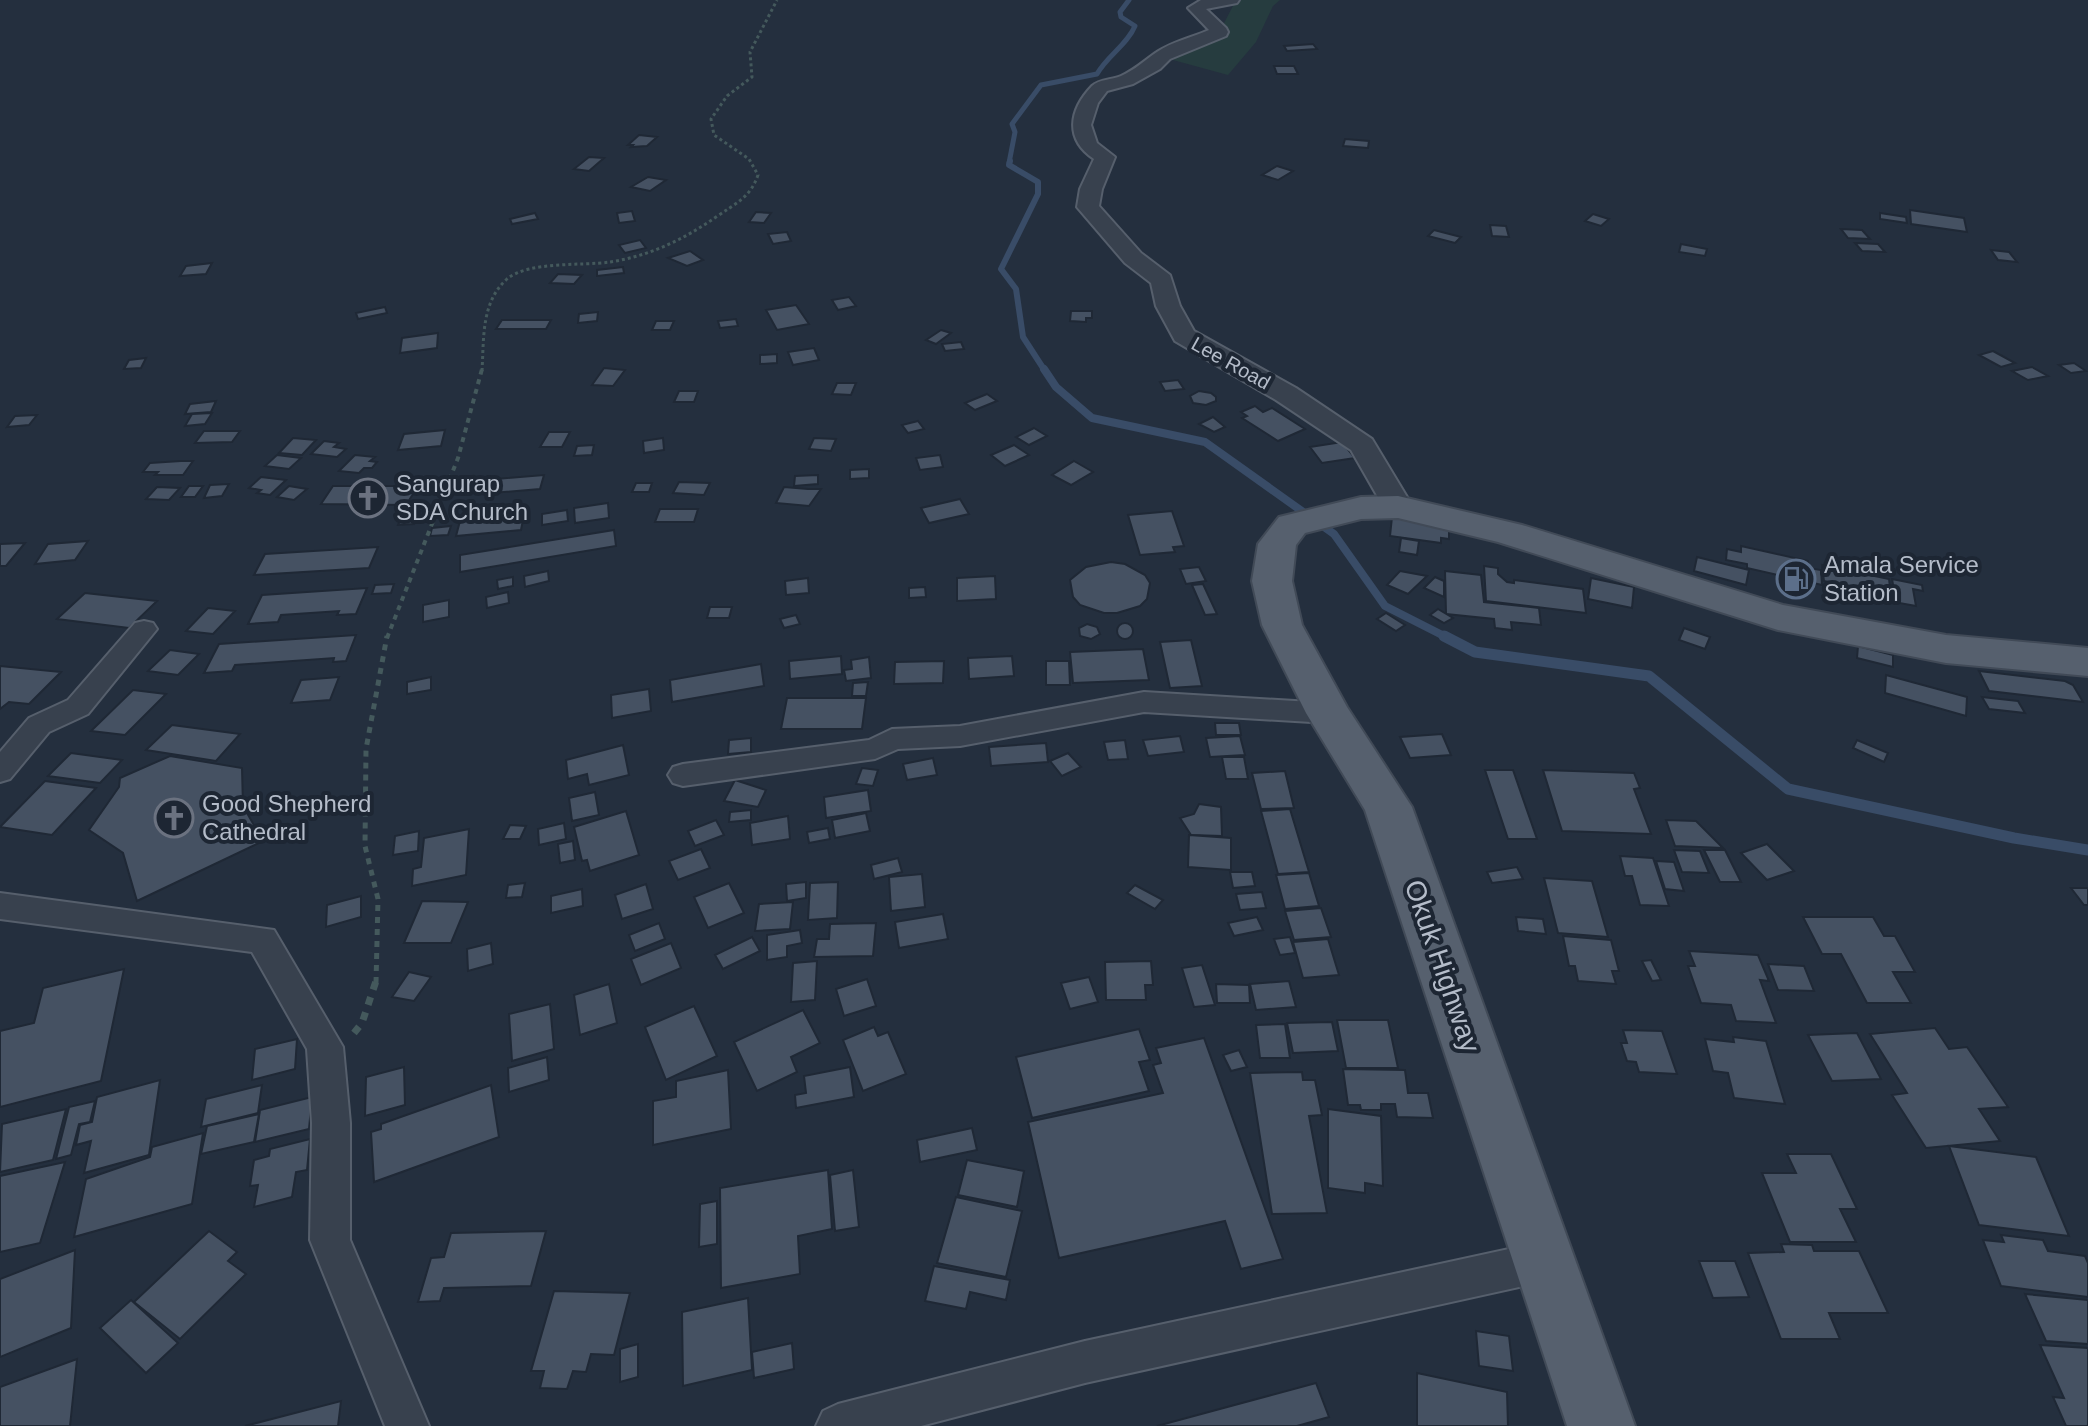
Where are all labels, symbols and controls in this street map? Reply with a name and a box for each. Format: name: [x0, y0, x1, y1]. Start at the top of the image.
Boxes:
street label: Lee Road: [1188, 332, 1274, 394]
place label: Sangurap SDA Church: [396, 470, 528, 525]
church icon: Sangurap SDA Church: [347, 477, 389, 519]
place label: Amala Service Station: [1824, 551, 1979, 606]
fuel station icon: Amala Service Station: [1775, 558, 1817, 600]
place label: Good Shepherd Cathedral: [202, 790, 371, 845]
church icon: Good Shepherd Cathedral: [153, 797, 195, 839]
street label: Okuk Highway: [1398, 876, 1487, 1057]

